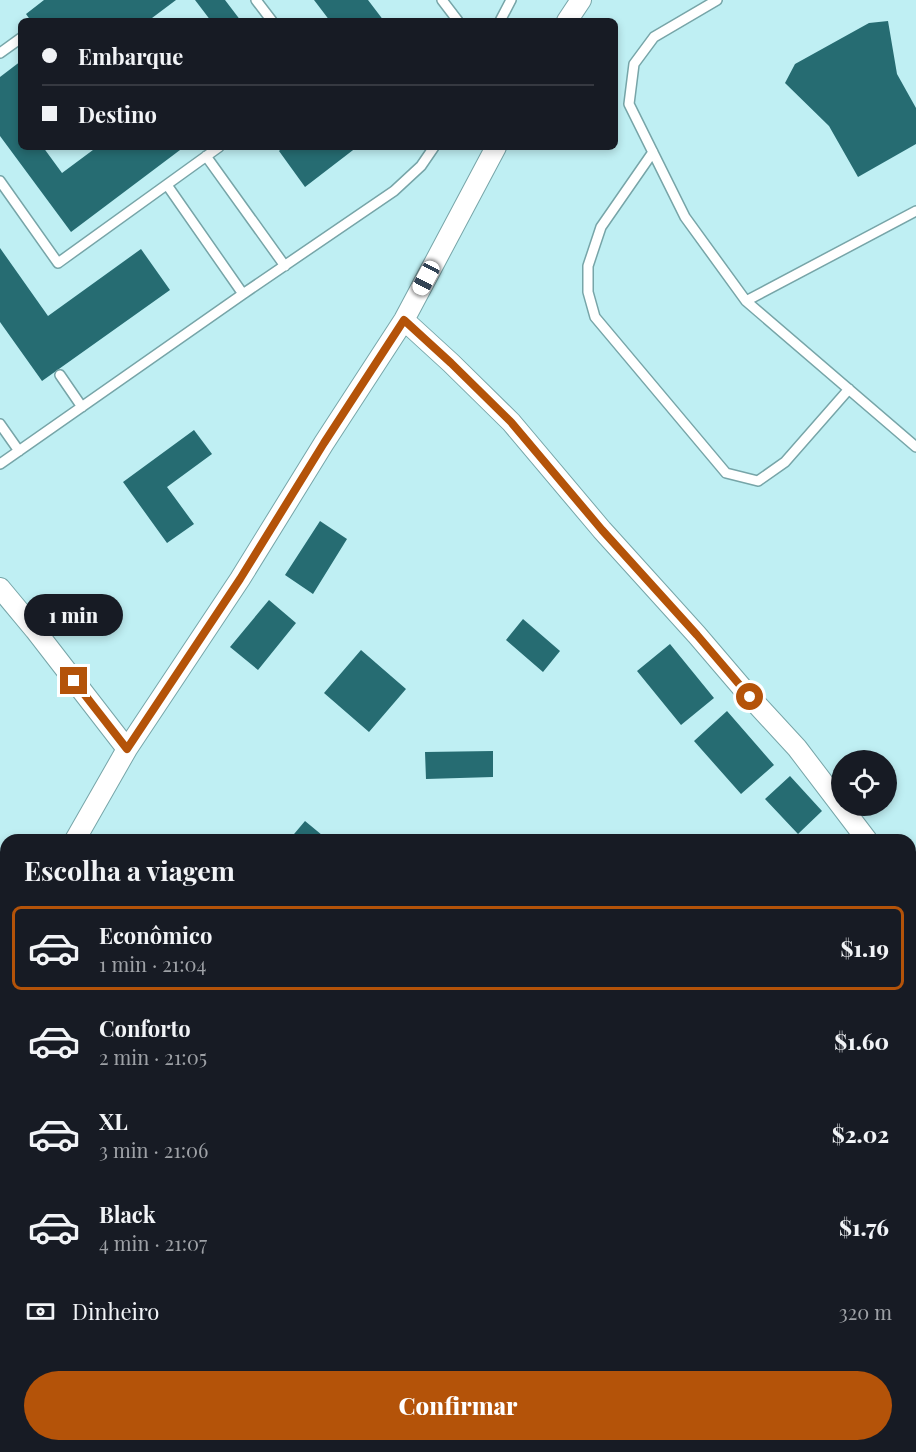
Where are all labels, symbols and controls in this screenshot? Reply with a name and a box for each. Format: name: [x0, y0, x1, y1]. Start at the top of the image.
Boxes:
text: Embarque: [78, 41, 183, 71]
text: Destino: [78, 99, 157, 129]
car: [410, 258, 442, 298]
callout: 1 min: [25, 594, 124, 636]
text: 1 min: [49, 601, 98, 628]
route end: [60, 667, 87, 694]
route start: [736, 683, 763, 710]
map controls: [831, 750, 897, 816]
button: locate: [831, 750, 897, 816]
text: Escolha a viagem: [24, 852, 235, 888]
text: Econômico: [99, 920, 212, 950]
icon: car: [27, 921, 81, 975]
text: $1.19: [840, 933, 889, 963]
text: 1 min · 21:04: [99, 950, 206, 977]
text: Conforto: [99, 1013, 191, 1043]
icon: car: [27, 1014, 81, 1068]
text: $1.60: [834, 1026, 889, 1056]
text: 2 min · 21:05: [99, 1043, 207, 1070]
text: XL: [99, 1106, 128, 1136]
icon: car: [27, 1107, 81, 1161]
text: $2.02: [832, 1119, 889, 1149]
text: 3 min · 21:06: [99, 1136, 208, 1163]
text: Black: [99, 1199, 156, 1229]
icon: car: [27, 1200, 81, 1254]
text: $1.76: [839, 1212, 889, 1242]
text: 4 min · 21:07: [99, 1229, 207, 1256]
icon: cash: [24, 1295, 57, 1328]
text: Dinheiro: [72, 1296, 159, 1326]
text: 320 m: [839, 1298, 892, 1325]
button: Confirmar: [24, 1371, 892, 1440]

